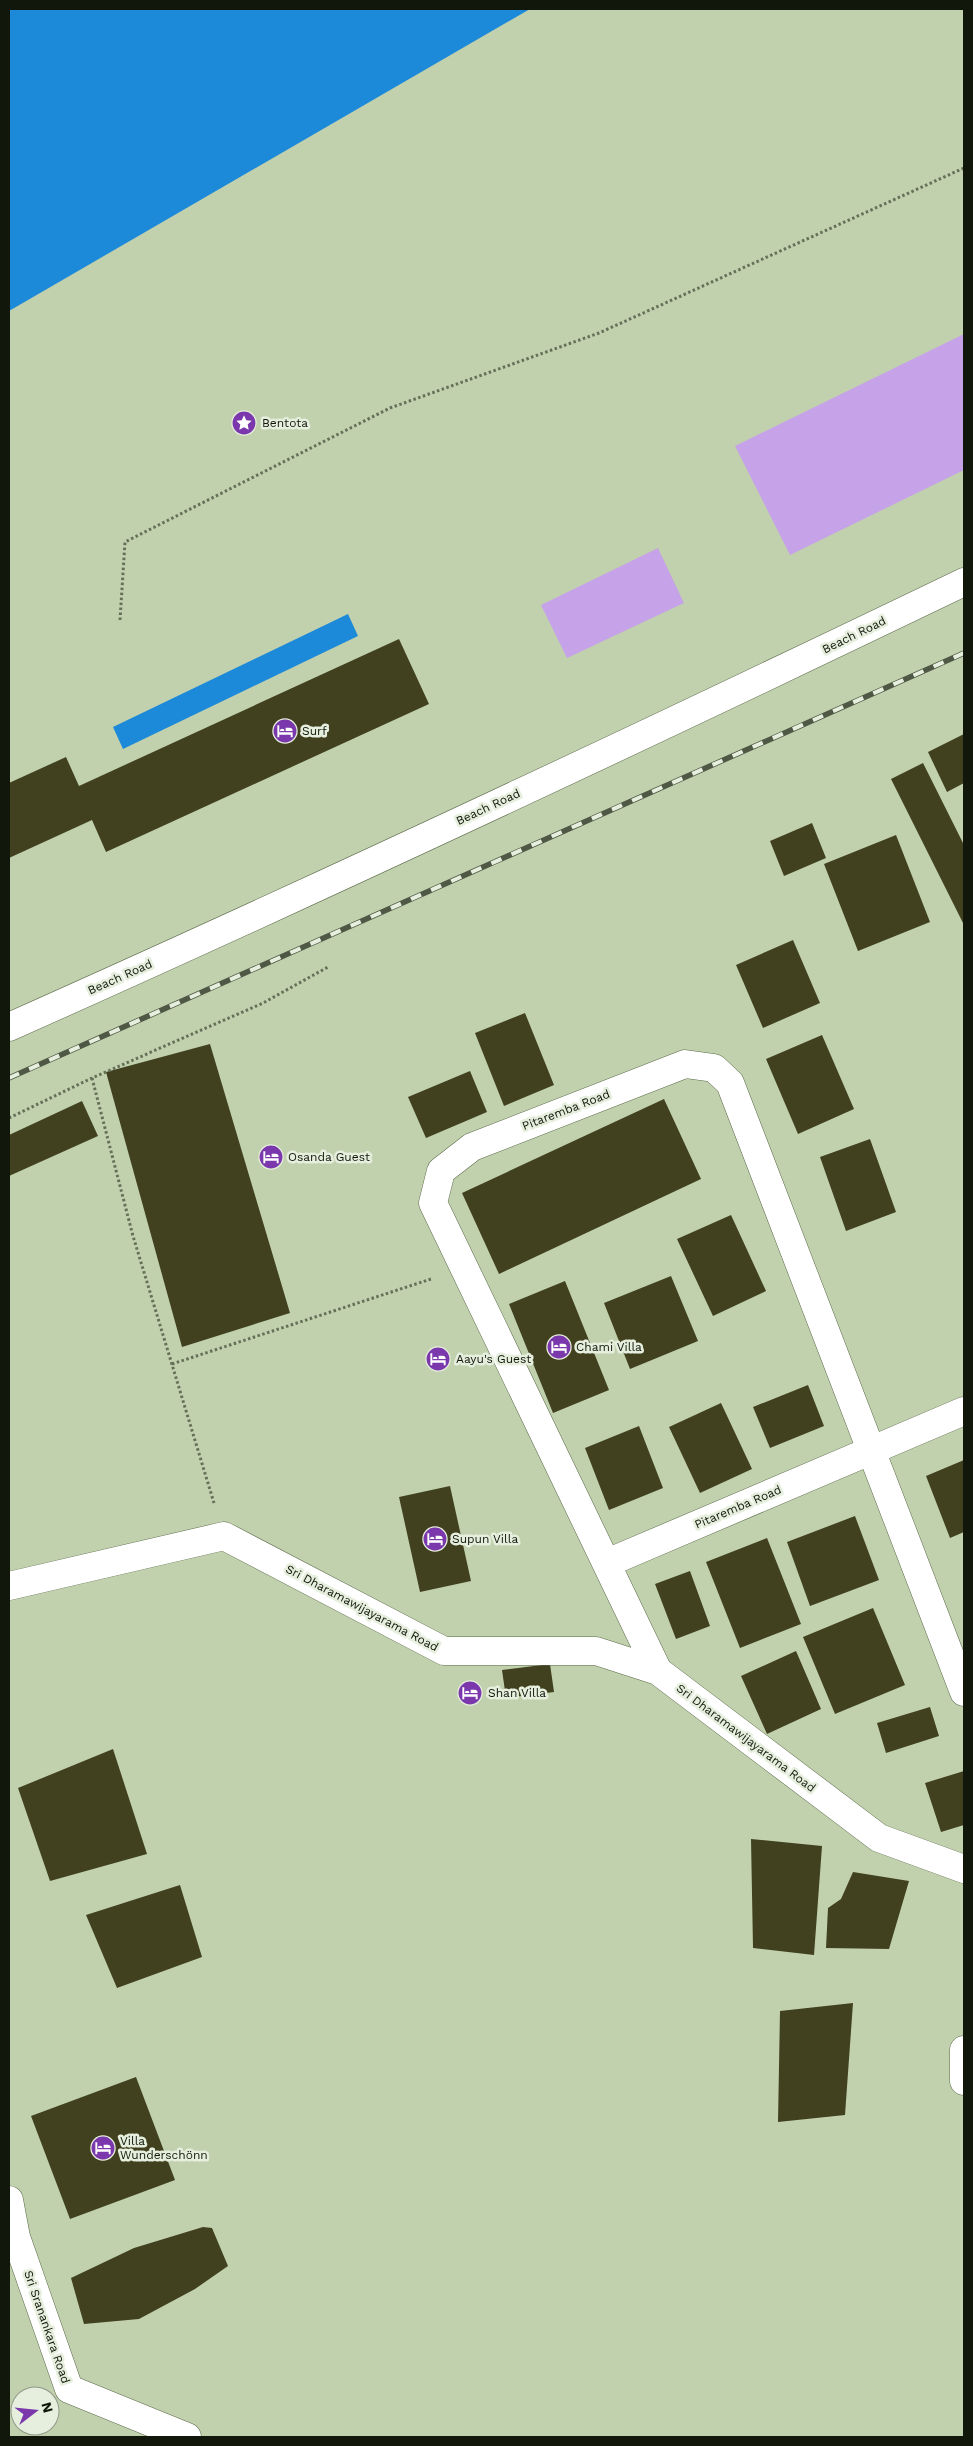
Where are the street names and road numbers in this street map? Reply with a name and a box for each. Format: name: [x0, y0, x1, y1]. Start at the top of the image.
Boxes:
street label: Beach Road: [820, 614, 888, 656]
street label: Beach Road: [454, 786, 522, 828]
street label: Beach Road: [86, 957, 154, 997]
street label: Pitaremba Road: [520, 1087, 612, 1133]
street label: Pitaremba Road: [693, 1482, 783, 1532]
street label: Sri Dharamawijayarama Road: [283, 1562, 441, 1654]
street label: Sri Dharamawijayarama Road: [674, 1681, 818, 1795]
street label: Sri Sranankara Road: [21, 2269, 73, 2385]

